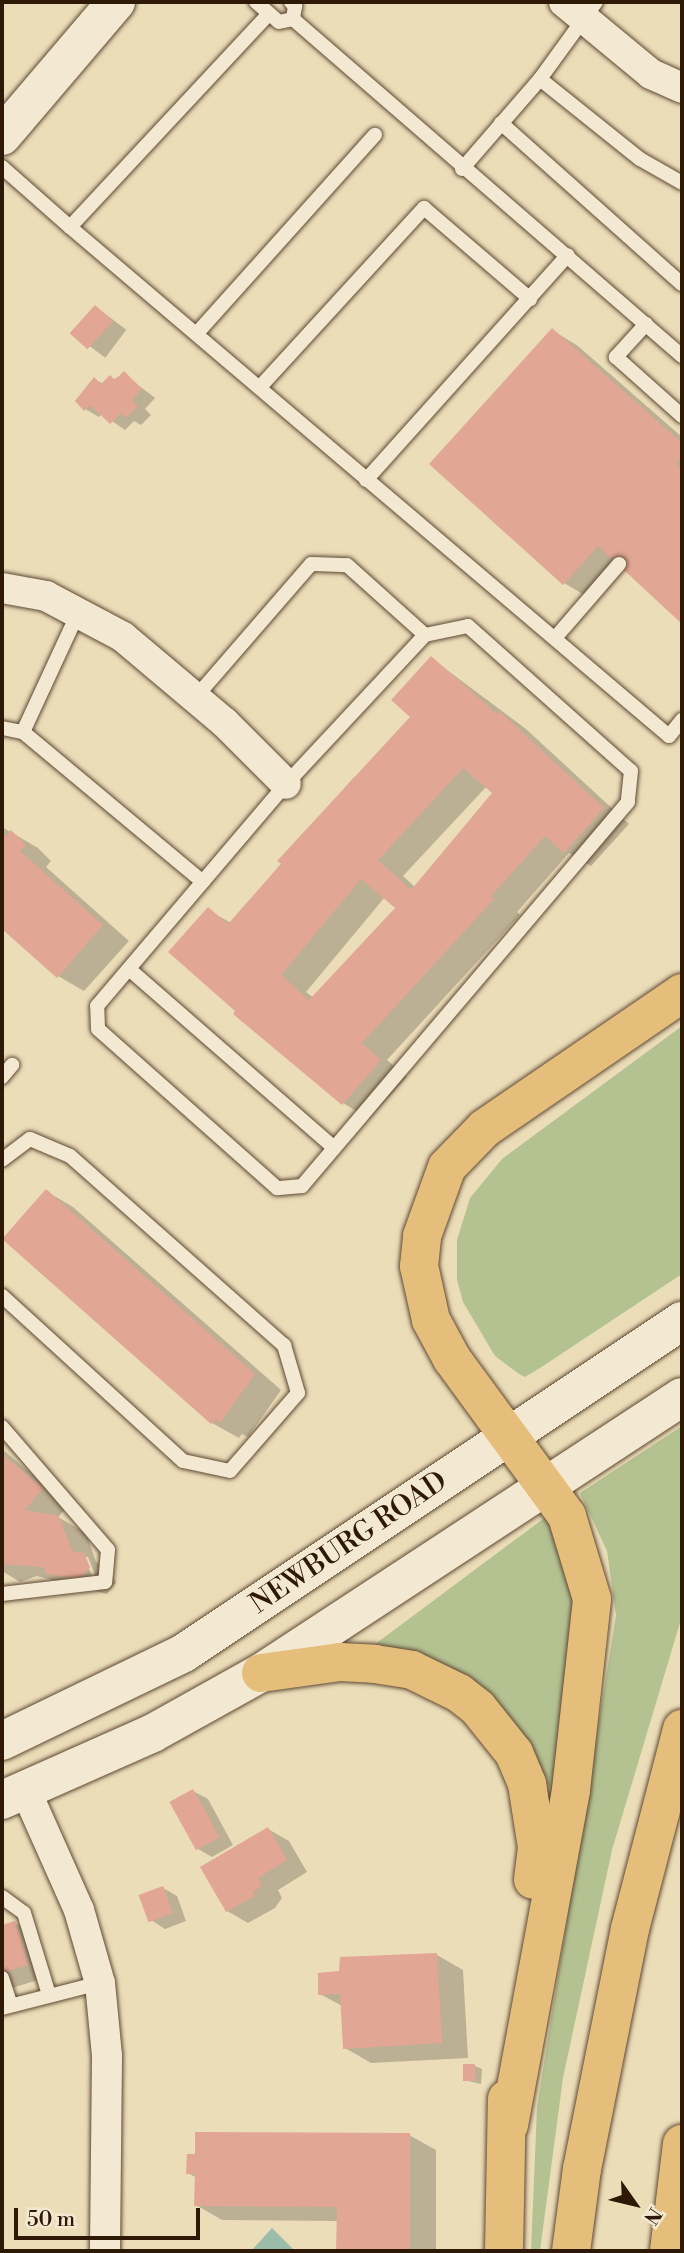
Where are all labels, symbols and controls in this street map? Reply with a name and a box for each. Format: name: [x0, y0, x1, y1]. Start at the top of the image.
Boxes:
street label: NEWBURG ROAD: [244, 1465, 454, 1621]
north arrow: [600, 2169, 670, 2239]
scale bar: [18, 2194, 203, 2238]
text: N: [638, 2203, 667, 2229]
text: 50 m: [27, 2207, 75, 2233]

